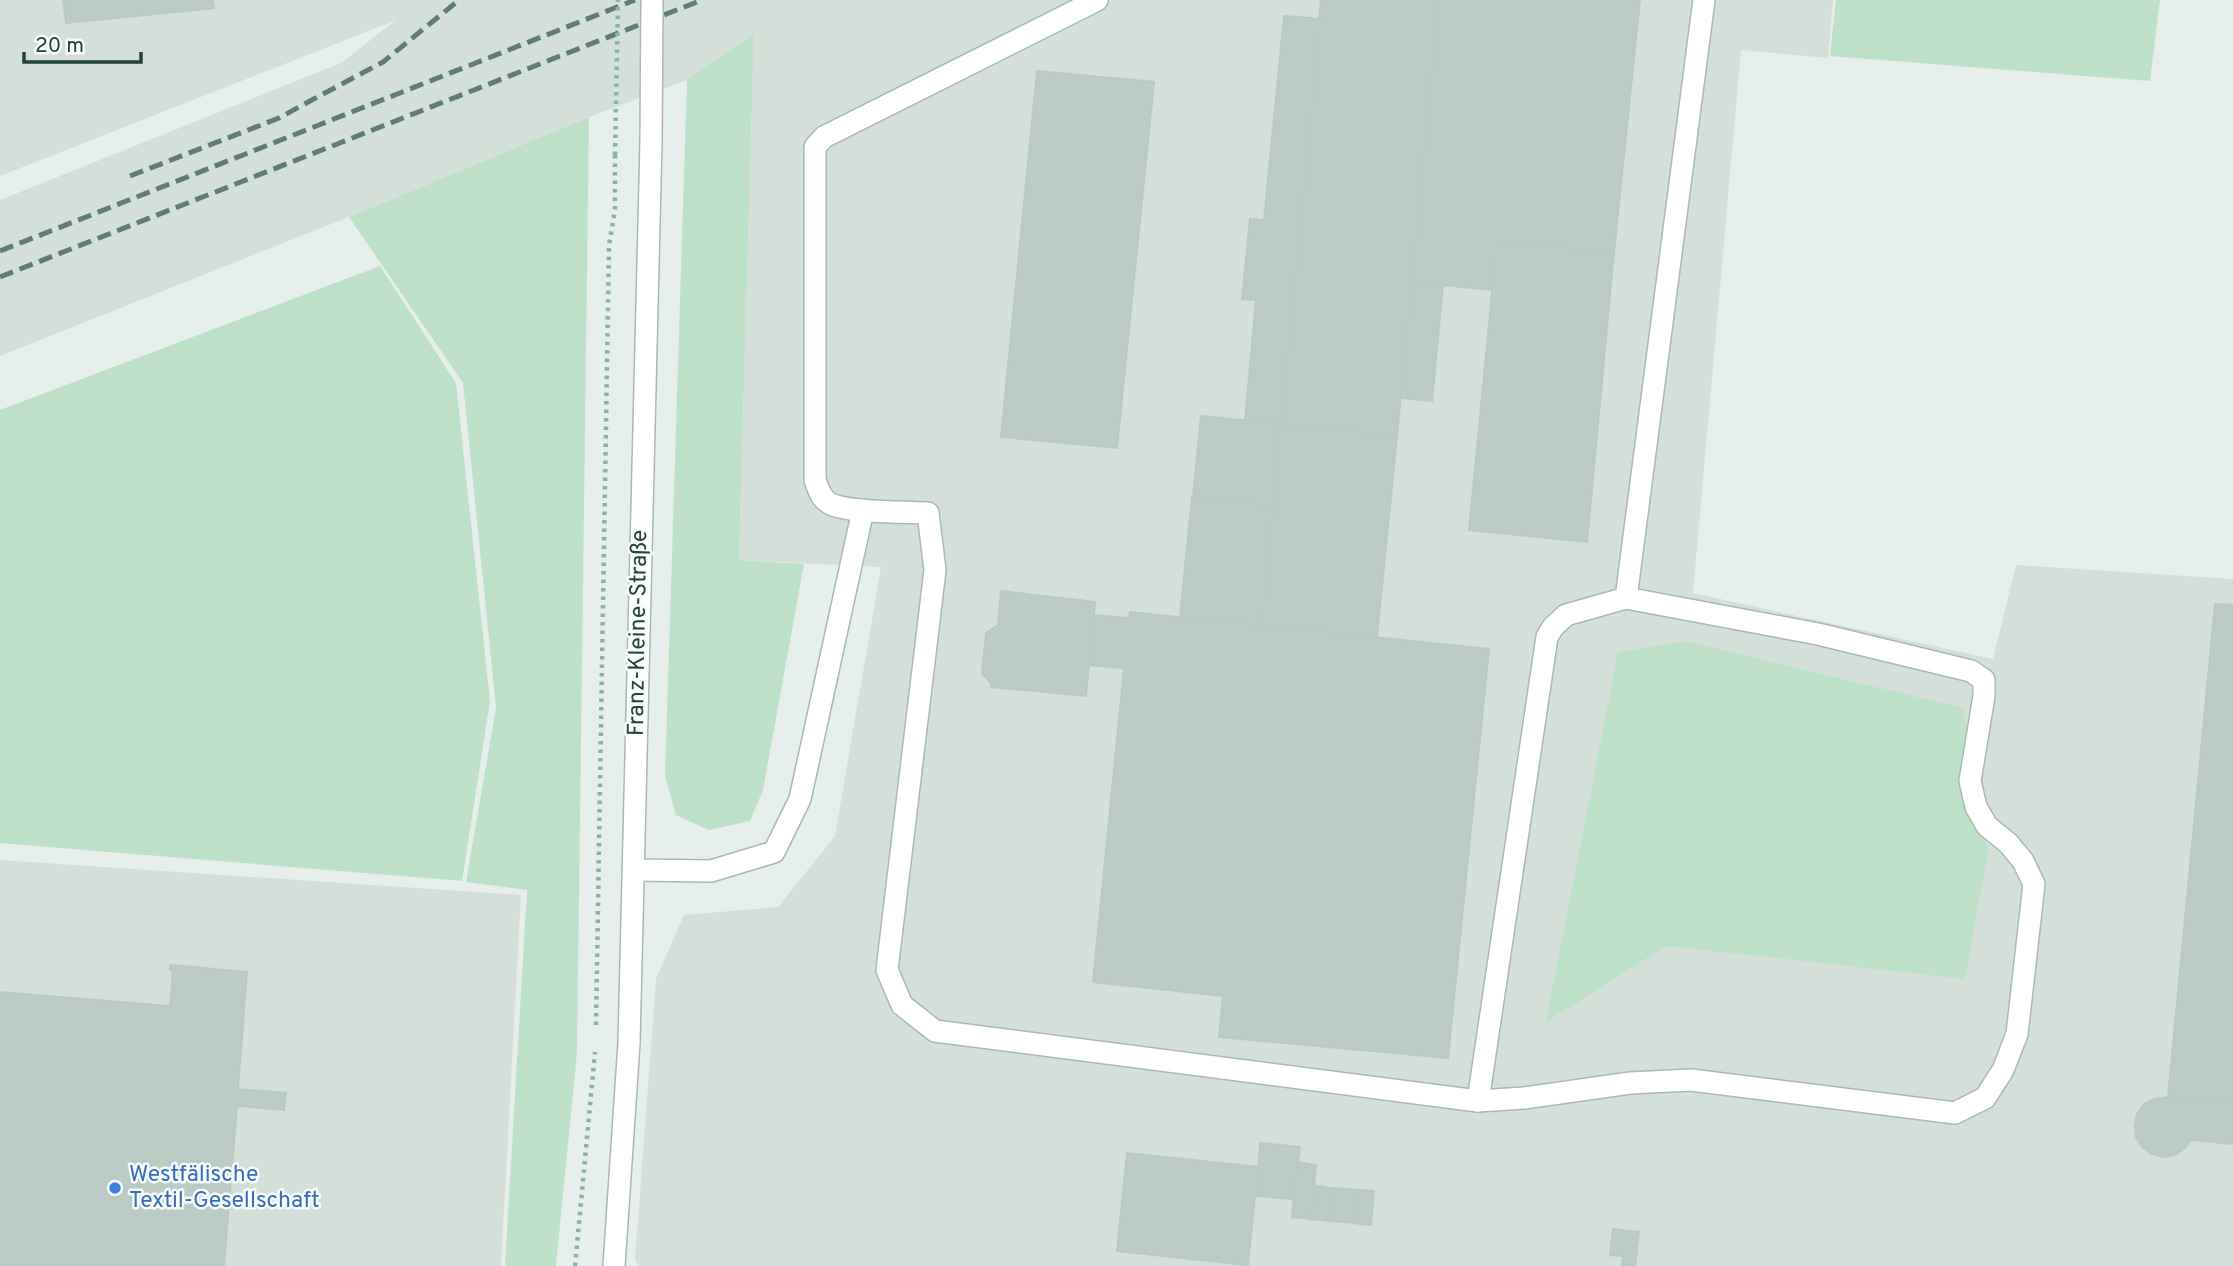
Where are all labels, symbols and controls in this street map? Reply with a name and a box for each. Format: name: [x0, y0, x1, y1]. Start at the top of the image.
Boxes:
scale bar: [24, 21, 142, 65]
text: 20 m: [35, 33, 84, 60]
street label: Franz-Kleine-Straße: [623, 530, 655, 736]
place label: Westfälische Textil-Gesellschaft: [129, 1161, 320, 1216]
marker: Westfälische Textil-Gesellschaft: [107, 1180, 123, 1196]

